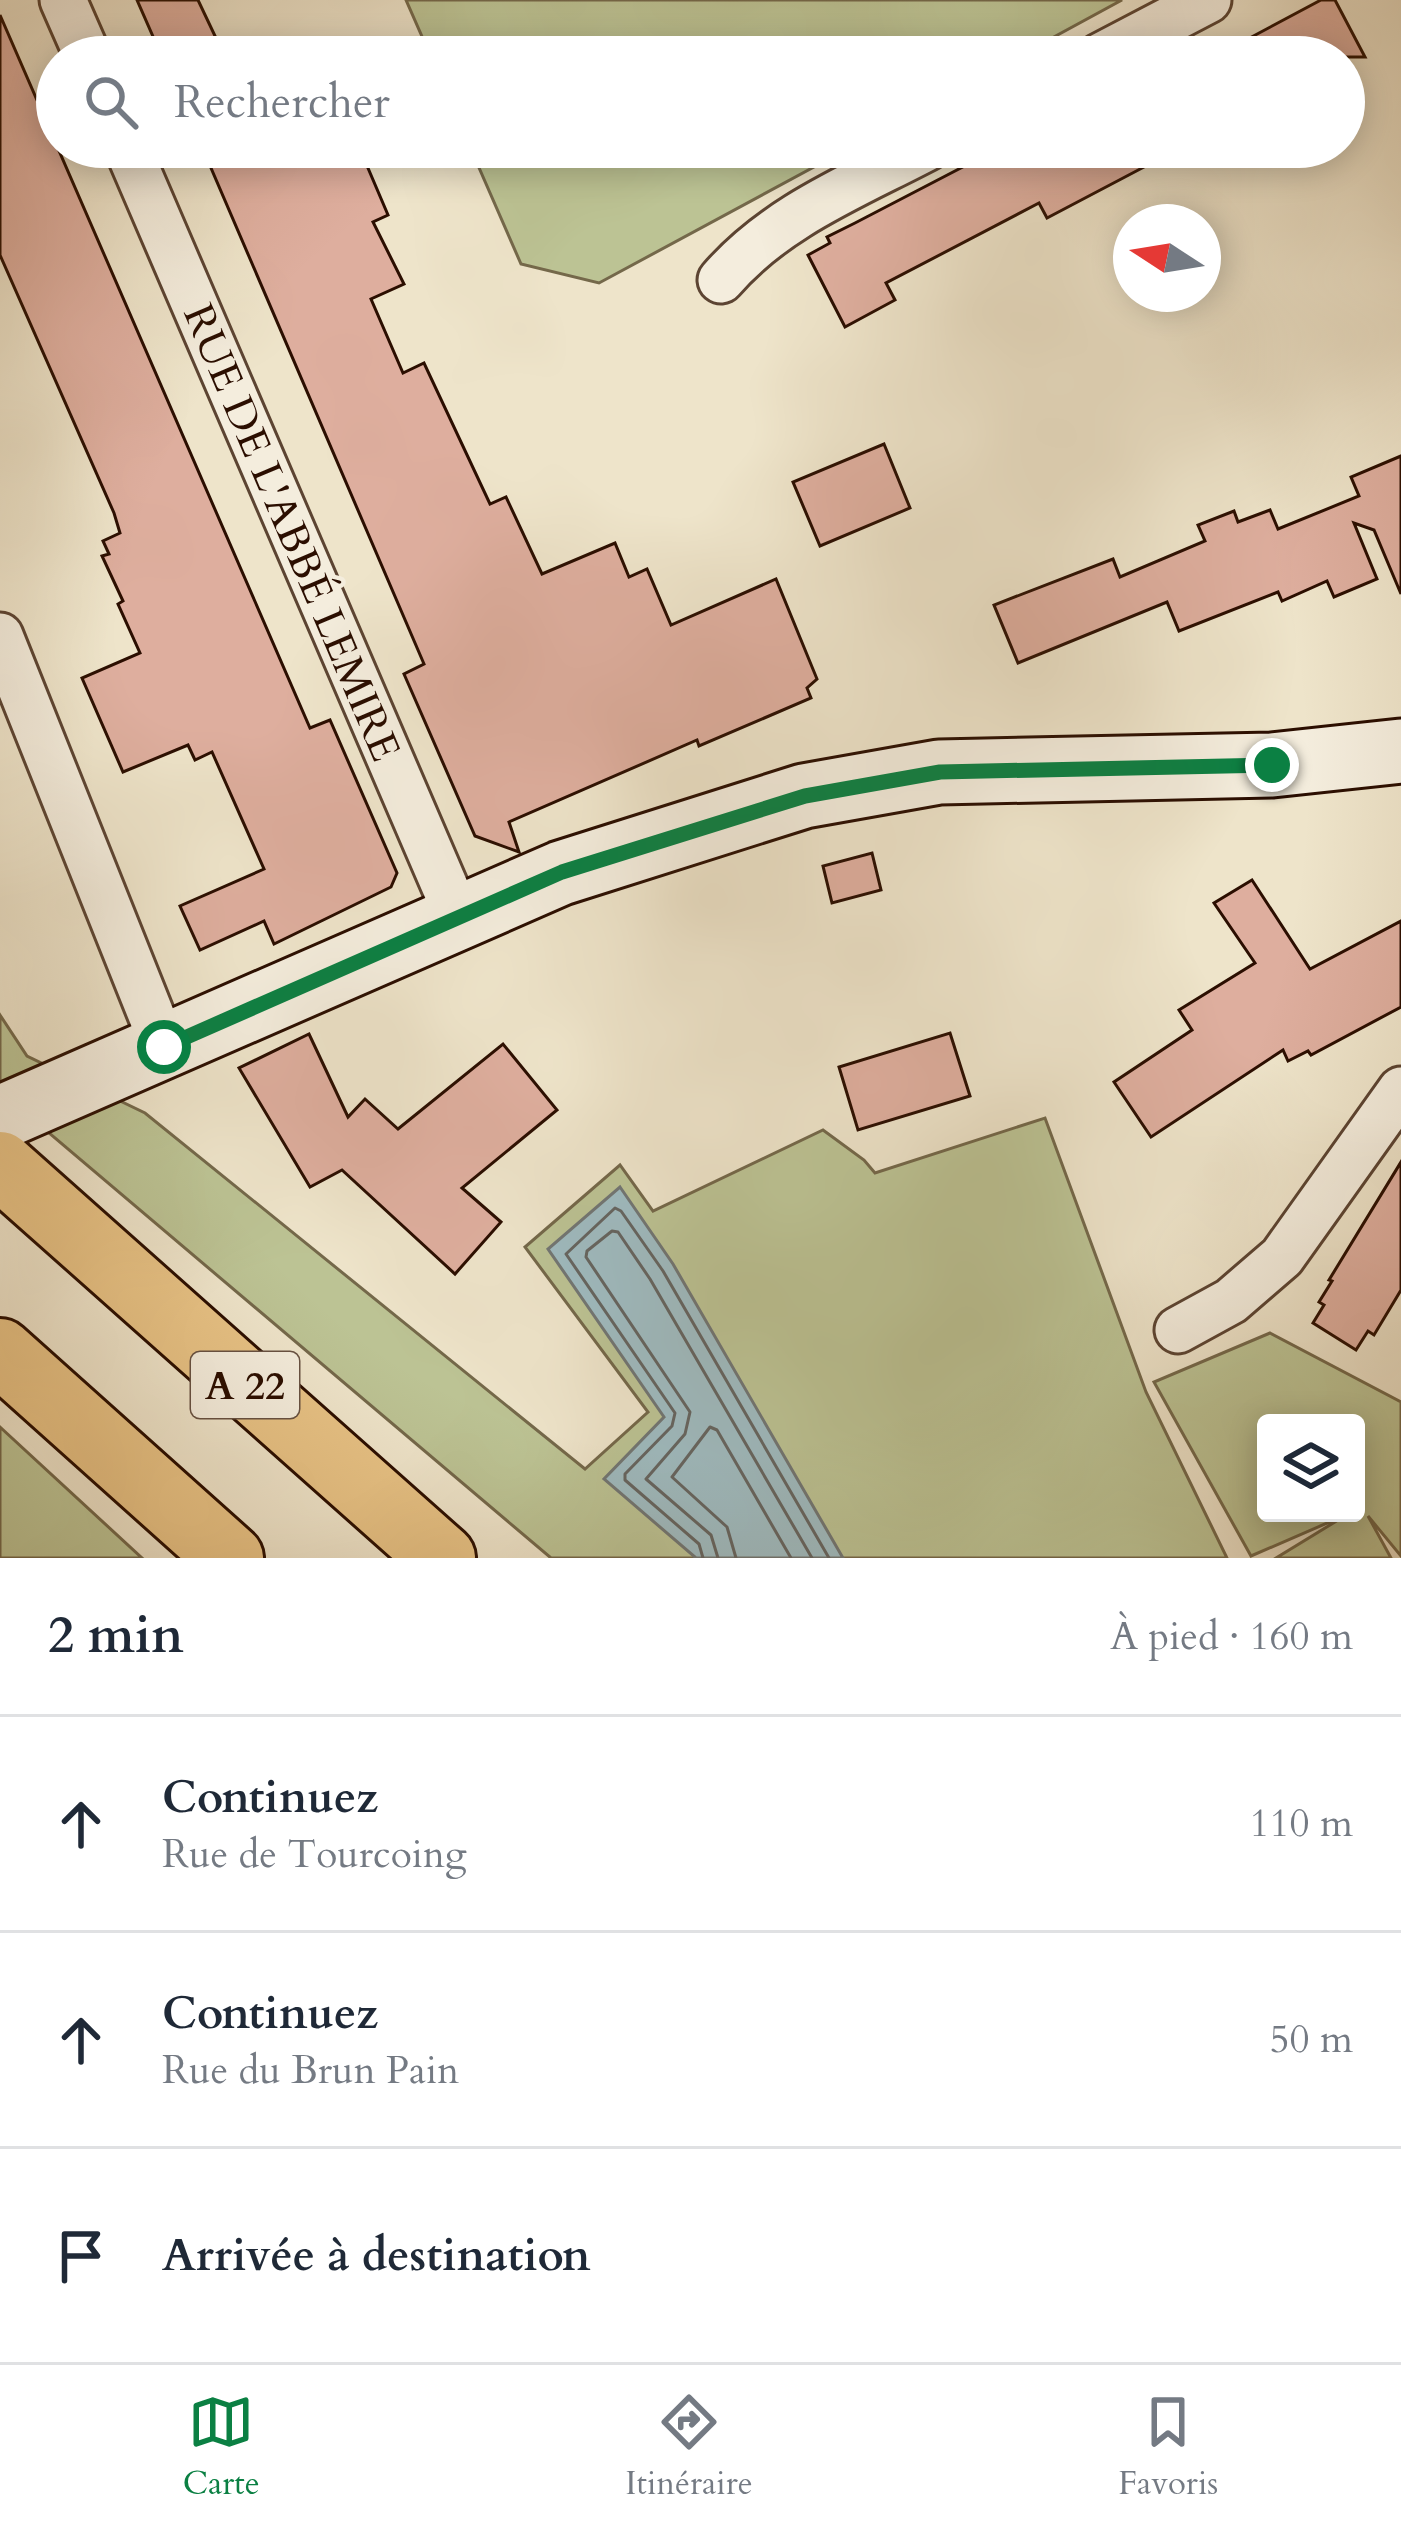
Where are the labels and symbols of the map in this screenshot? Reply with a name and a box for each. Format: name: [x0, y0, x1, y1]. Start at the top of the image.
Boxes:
north arrow: [1113, 204, 1221, 312]
street label: RUE DE L'ABBÉ LEMIRE: [169, 295, 414, 770]
route end: [1245, 738, 1299, 792]
route start: [137, 1020, 191, 1074]
road number: A 22: [191, 1352, 299, 1418]

